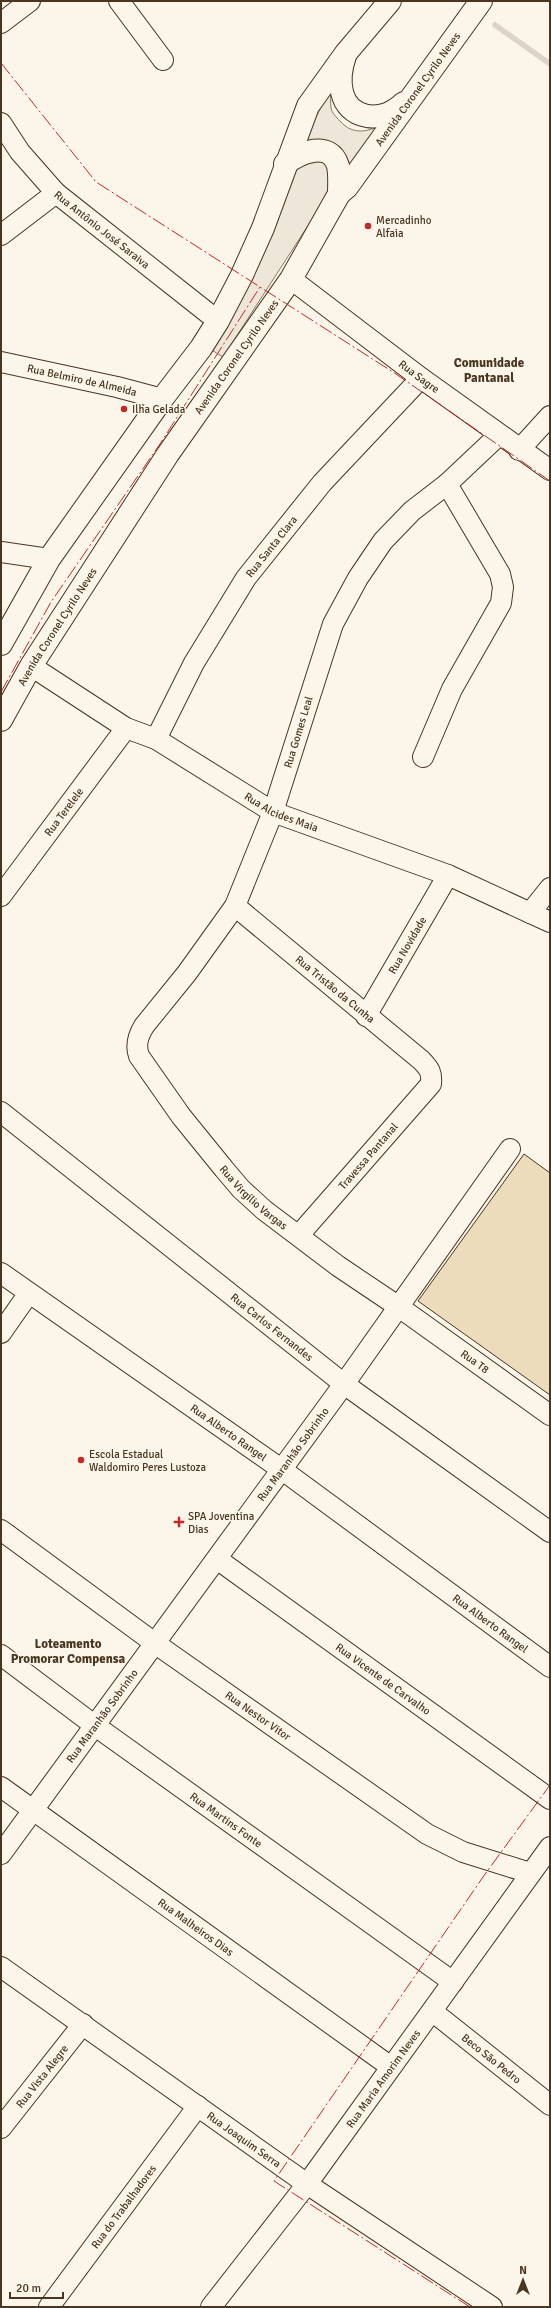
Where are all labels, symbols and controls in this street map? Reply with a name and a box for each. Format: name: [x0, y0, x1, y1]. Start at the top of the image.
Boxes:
street label: Avenida Coronel Cyrilo Neves: [373, 30, 463, 149]
street label: Rua Antônio José Saraiva: [51, 188, 152, 272]
place label: Mercadinho Alfaia: [376, 214, 432, 240]
marker: Mercadinho Alfaia: [363, 221, 373, 231]
street label: Avenida Coronel Cyrilo Neves: [192, 297, 282, 417]
district label: Comunidade Pantanal: [454, 355, 525, 386]
street label: Rua Sagre: [396, 357, 442, 396]
street label: Rua Belmiro de Almeida: [26, 362, 139, 399]
place label: Ilha Gelada: [132, 403, 186, 416]
marker: Ilha Gelada: [119, 404, 129, 414]
street label: Rua Santa Clara: [243, 513, 300, 580]
street label: Avenida Coronel Cyrilo Neves: [15, 565, 100, 688]
street label: Rua Gomes Leal: [281, 695, 316, 770]
street label: Rua Terelele: [42, 785, 86, 839]
street label: Rua Alcides Maia: [242, 790, 320, 835]
street label: Rua Novidade: [386, 914, 429, 976]
street label: Rua Tristão da Cunha: [293, 953, 377, 1026]
street label: Travessa Pantanal: [336, 1120, 401, 1192]
street label: Rua Virgílio Vargas: [217, 1163, 290, 1233]
street label: Rua Carlos Fernandes: [228, 1291, 316, 1364]
street label: Rua T8: [458, 1347, 491, 1376]
street label: Rua Alberto Rangel: [188, 1402, 269, 1464]
street label: Rua Maranhão Sobrinho: [255, 1405, 332, 1504]
place label: Escola Estadual Waldomiro Peres Lustoza: [89, 1448, 206, 1474]
marker: Escola Estadual Waldomiro Peres Lustoza: [76, 1455, 86, 1465]
place label: SPA Joventina Dias: [188, 1510, 255, 1536]
marker: SPA Joventina Dias: [173, 1516, 185, 1528]
street label: Rua Alberto Rangel: [450, 1592, 531, 1656]
district label: Loteamento Promorar Compensa: [11, 1636, 126, 1667]
street label: Rua Vicente de Carvalho: [333, 1641, 433, 1718]
street label: Rua Maranhão Sobrinho: [64, 1667, 141, 1766]
street label: Rua Nestor Vitor: [222, 1689, 293, 1743]
street label: Rua Martins Fonte: [187, 1790, 265, 1850]
street label: Rua Malheiros Dias: [155, 1896, 236, 1959]
street label: Rua Maria Amorim Neves: [344, 2027, 423, 2130]
street label: Beco São Pedro: [459, 2031, 524, 2086]
street label: Rua Vista Alegre: [13, 2042, 71, 2111]
street label: Rua Joaquim Serra: [204, 2109, 284, 2171]
street label: Rua do Trabalhadores: [89, 2162, 159, 2251]
north arrow: [503, 2260, 543, 2300]
text: N: [519, 2264, 527, 2277]
scale bar: [10, 2274, 63, 2300]
text: 20 m: [16, 2281, 41, 2296]

